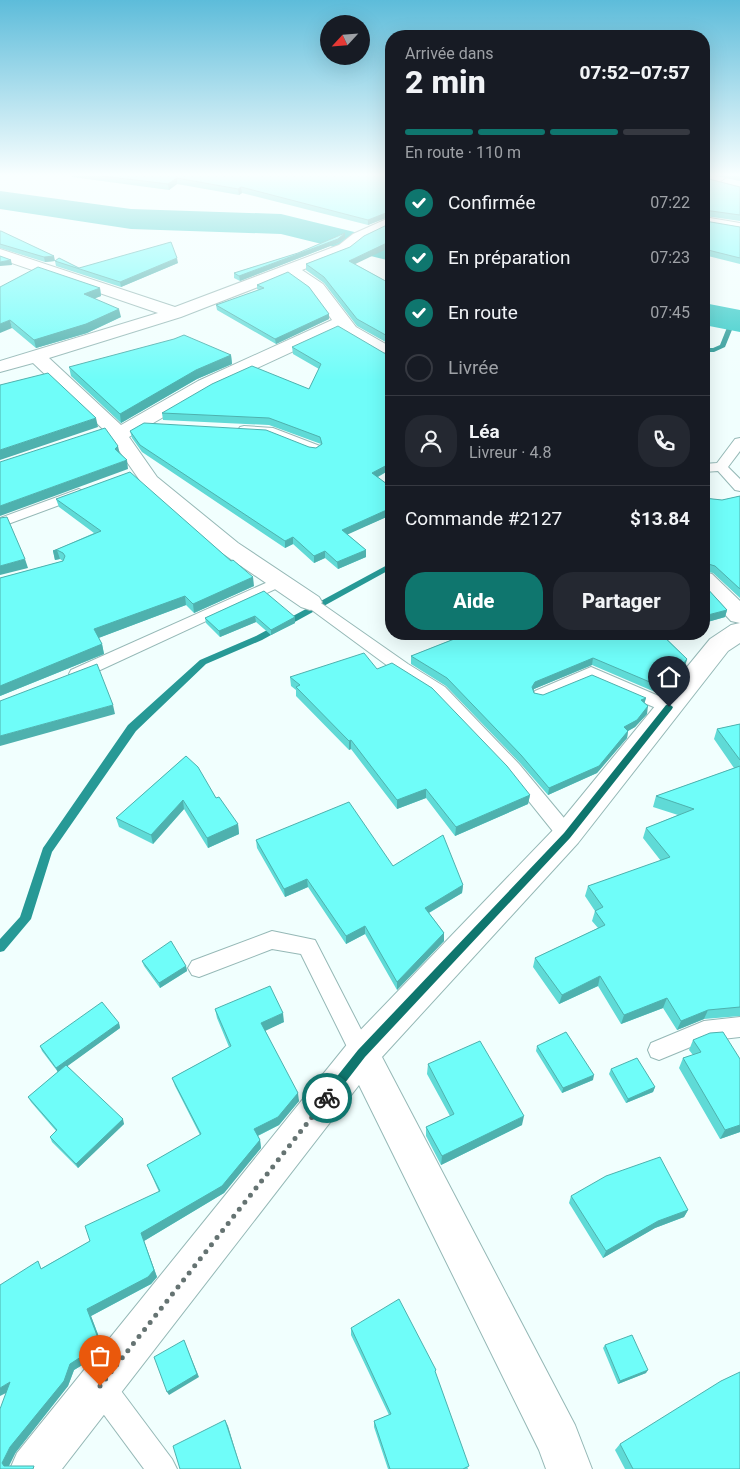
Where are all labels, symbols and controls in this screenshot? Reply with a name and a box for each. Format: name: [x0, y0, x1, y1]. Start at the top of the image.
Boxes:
north arrow: [320, 15, 370, 65]
map controls: [320, 15, 370, 65]
text: Arrivée dans: [405, 44, 494, 63]
text: 07:52–07:57: [579, 61, 690, 84]
text: 2 min: [405, 63, 486, 101]
text: En route · 110 m: [405, 143, 521, 162]
icon: check: [405, 189, 433, 217]
text: Confirmée: [448, 191, 535, 214]
text: 07:22: [650, 193, 690, 212]
icon: check: [405, 244, 433, 272]
text: En préparation: [448, 246, 571, 269]
text: 07:23: [650, 248, 690, 267]
icon: check: [405, 299, 433, 327]
text: En route: [448, 301, 518, 324]
text: 07:45: [650, 303, 690, 322]
text: Livrée: [448, 356, 498, 379]
button: person: [405, 415, 457, 467]
button: phone: [638, 415, 690, 467]
text: Léa: [469, 420, 500, 443]
text: Livreur · 4.8: [469, 443, 552, 462]
text: Commande #2127: [405, 507, 562, 530]
text: $13.84: [630, 507, 690, 530]
button: Aide: [405, 572, 543, 630]
button: Partager: [553, 572, 690, 630]
pin: [648, 656, 690, 707]
icon: home: [655, 663, 683, 691]
courier: [302, 1073, 352, 1123]
icon: bike: [313, 1084, 341, 1112]
pin: [79, 1335, 121, 1386]
icon: bag: [86, 1342, 114, 1370]

